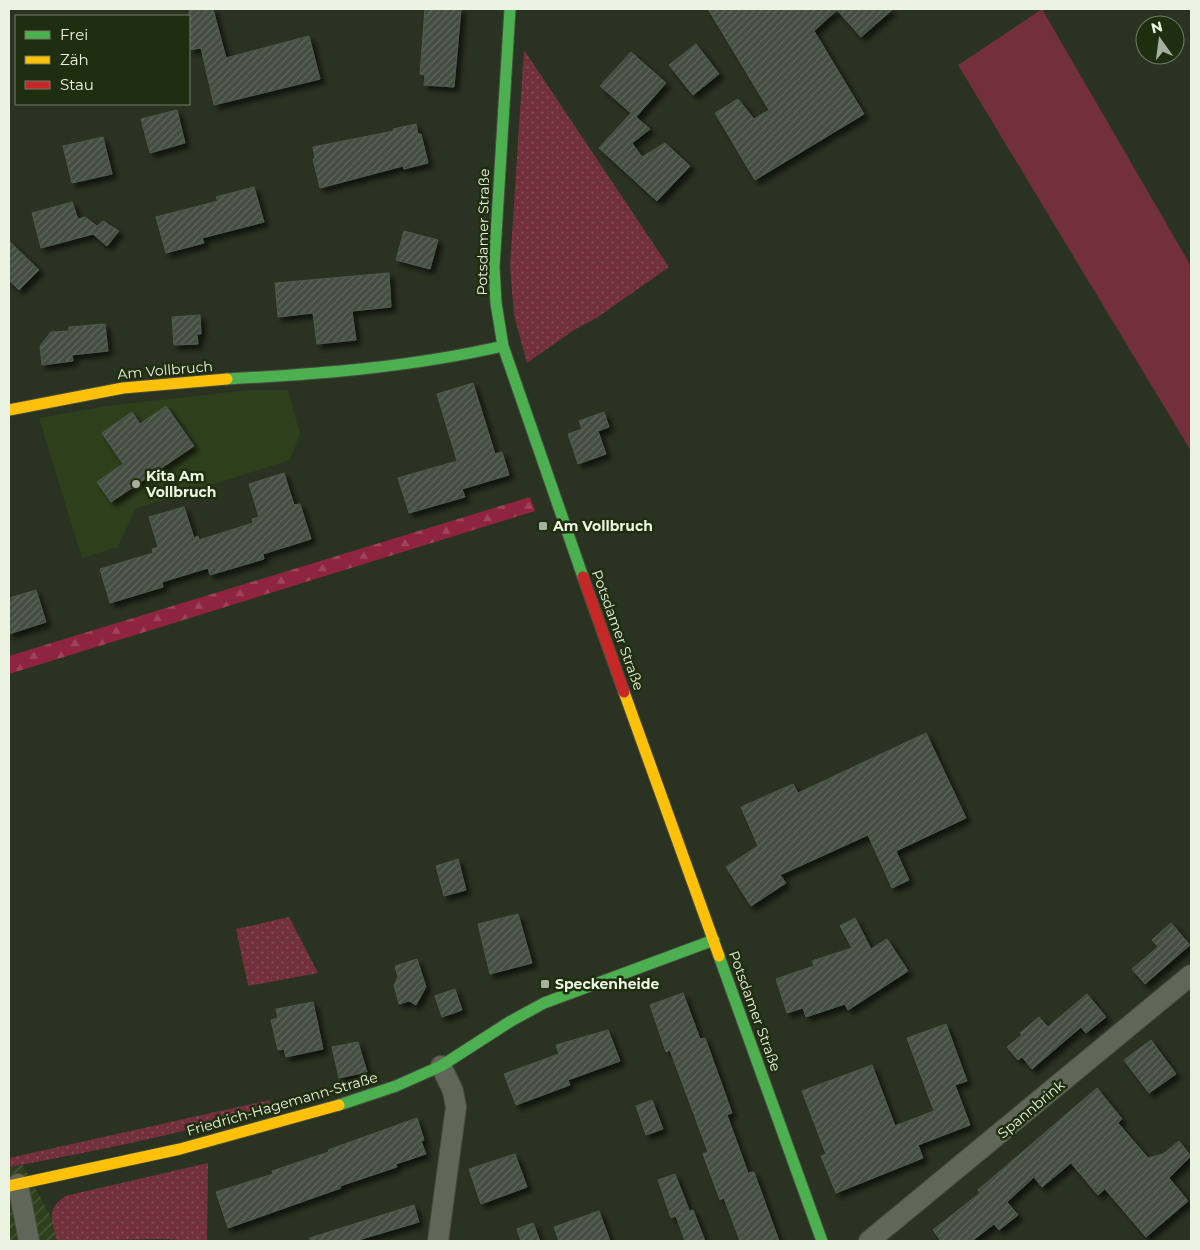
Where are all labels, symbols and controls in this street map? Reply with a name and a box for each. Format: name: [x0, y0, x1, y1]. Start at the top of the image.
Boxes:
legend: [15, 15, 190, 105]
north arrow: [1135, 15, 1185, 65]
text: N: [1149, 17, 1165, 37]
text: Frei: [60, 25, 88, 44]
text: Zäh: [60, 50, 89, 69]
text: Stau: [60, 75, 94, 94]
street label: Potsdamer Straße: [473, 168, 493, 296]
street label: Am Vollbruch: [117, 357, 213, 383]
place label: Kita Am Vollbruch: [145, 467, 216, 501]
marker: Kita Am Vollbruch: [130, 478, 142, 490]
place label: Am Vollbruch: [552, 517, 653, 535]
marker: Am Vollbruch: [537, 520, 549, 532]
street label: Potsdamer Straße: [588, 567, 648, 693]
street label: Potsdamer Straße: [725, 948, 785, 1074]
place label: Speckenheide: [555, 975, 659, 993]
marker: Speckenheide: [539, 978, 551, 990]
street label: Friedrich-Hagemann-Straße: [184, 1068, 380, 1140]
street label: Spannbrink: [994, 1075, 1069, 1142]

